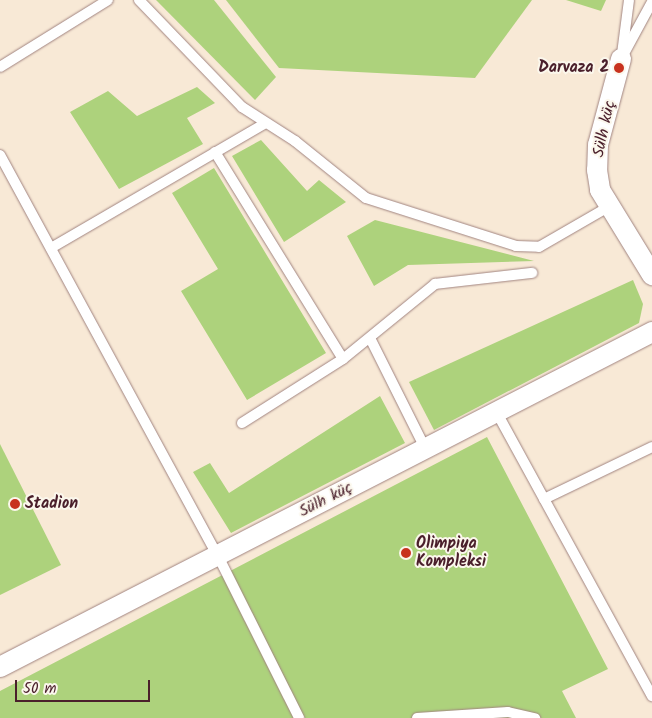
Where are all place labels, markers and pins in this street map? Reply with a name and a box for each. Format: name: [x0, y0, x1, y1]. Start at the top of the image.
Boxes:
place label: Darvaza 2: [538, 58, 609, 78]
marker: Darvaza 2: [613, 62, 625, 74]
place label: Stadion: [25, 494, 78, 514]
marker: Stadion: [9, 498, 21, 510]
place label: Olimpiya Kompleksi: [416, 534, 486, 572]
marker: Olimpiya Kompleksi: [400, 547, 412, 559]

